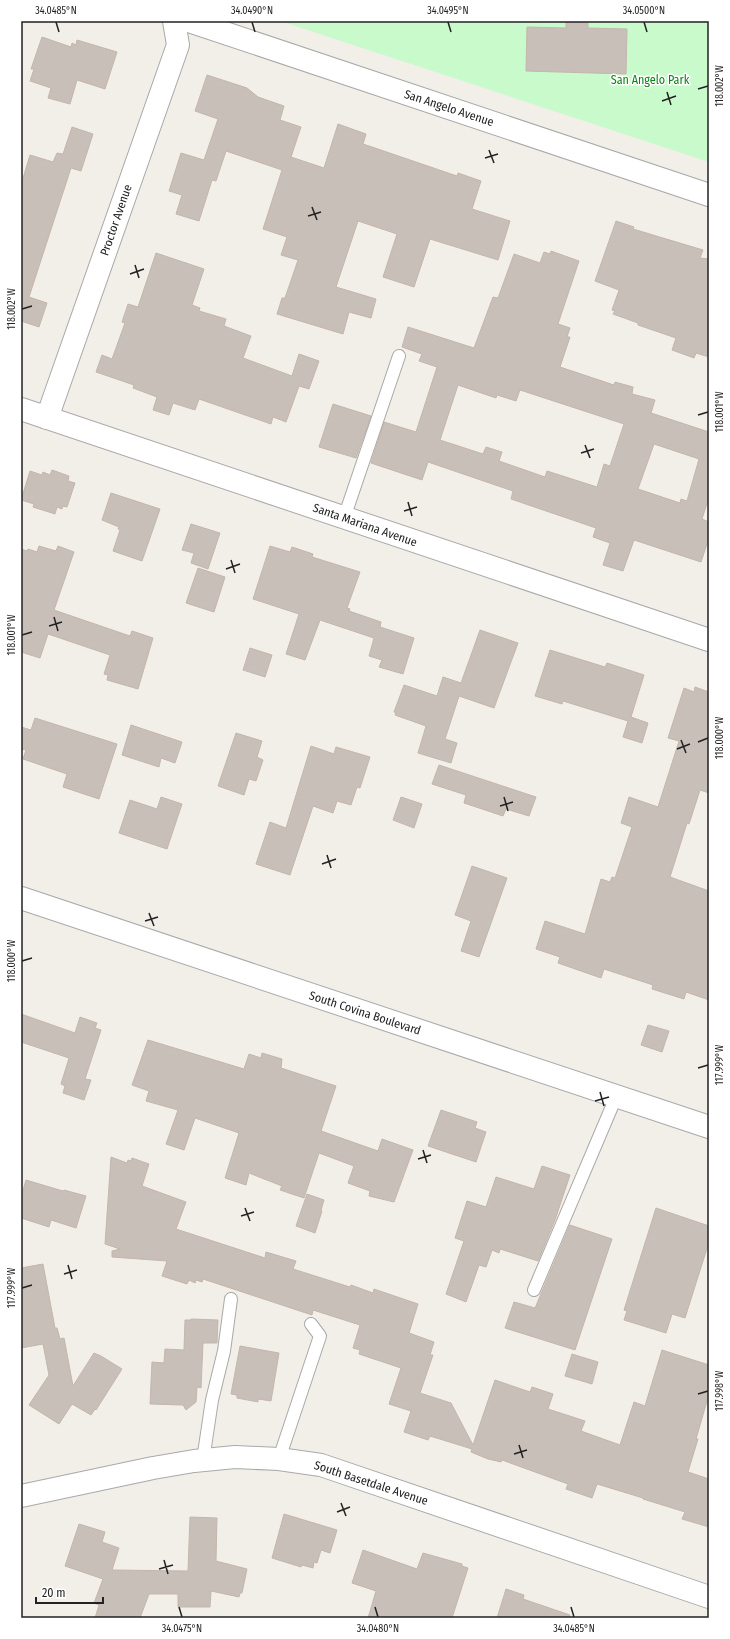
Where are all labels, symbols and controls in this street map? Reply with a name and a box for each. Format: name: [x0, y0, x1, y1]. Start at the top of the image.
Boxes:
text: 34.0485°N: [35, 5, 77, 17]
text: 34.0490°N: [231, 5, 273, 17]
text: 34.0495°N: [427, 5, 469, 17]
text: 34.0500°N: [623, 5, 665, 17]
text: 118.002°W: [714, 65, 726, 107]
park label: San Angelo Park: [611, 73, 690, 87]
street label: San Angelo Avenue: [402, 87, 496, 129]
street label: Proctor Avenue: [97, 182, 135, 257]
text: 118.002°W: [6, 288, 18, 330]
text: 118.001°W: [714, 391, 726, 432]
street label: Santa Mariana Avenue: [311, 501, 419, 549]
text: 118.001°W: [6, 614, 18, 655]
text: 118.000°W: [714, 716, 726, 759]
text: 118.000°W: [6, 939, 18, 982]
street label: South Covina Boulevard: [307, 988, 423, 1038]
text: 117.999°W: [714, 1044, 726, 1085]
text: 117.999°W: [6, 1267, 18, 1308]
text: 117.998°W: [714, 1370, 726, 1411]
street label: South Basetdale Avenue: [312, 1458, 430, 1508]
scale bar: [36, 1579, 103, 1605]
text: 20 m: [42, 1586, 66, 1600]
text: 34.0475°N: [162, 1623, 202, 1635]
text: 34.0480°N: [357, 1623, 399, 1635]
text: 34.0485°N: [553, 1623, 595, 1635]

